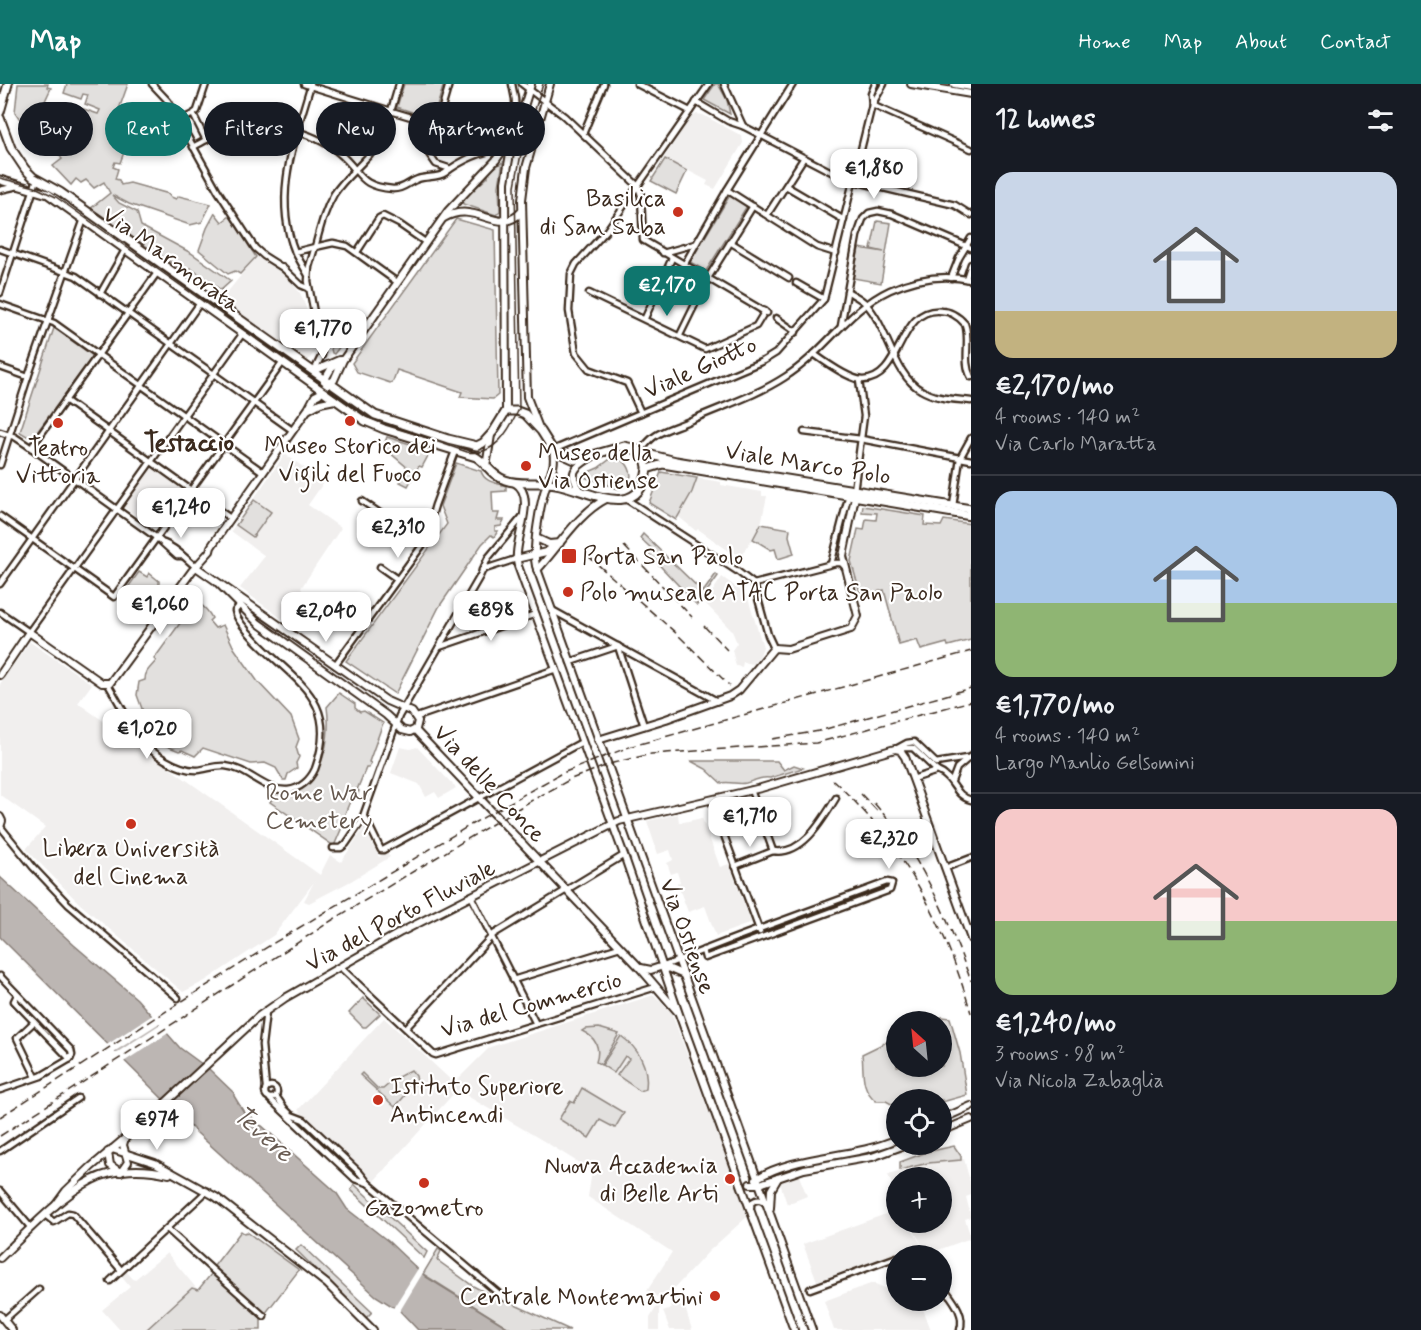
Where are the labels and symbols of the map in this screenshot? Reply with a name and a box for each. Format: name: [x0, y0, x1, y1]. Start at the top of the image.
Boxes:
pin: €1,880: [825, 149, 923, 200]
place label: Basilica di San Saba: [540, 184, 666, 243]
street label: Via Marmorata: [96, 199, 247, 321]
marker: Basilica di San Saba: [671, 205, 685, 219]
pin: €2,170: [618, 266, 716, 317]
pin: €1,770: [274, 309, 372, 360]
street label: Viale Giotto: [639, 330, 762, 407]
marker: Museo Storico dei Vigili del Fuoco: [343, 414, 357, 428]
marker: Teatro Vittoria: [51, 416, 65, 430]
district label: Testaccio: [144, 427, 235, 461]
place label: Museo Storico dei Vigili del Fuoco: [264, 431, 436, 493]
place label: Teatro Vittoria: [16, 433, 101, 492]
street label: Viale Marco Polo: [723, 436, 893, 493]
place label: Museo della Via Ostiense: [538, 438, 659, 497]
marker: Museo della Via Ostiense: [519, 459, 533, 473]
pin: €1,240: [132, 488, 230, 539]
pin: €2,310: [349, 508, 447, 559]
place label: Porta San Paolo: [582, 542, 743, 573]
marker: Porta San Paolo: [560, 547, 578, 565]
place label: Polo museale ATAC Porta San Paolo: [580, 578, 943, 609]
pin: €1,060: [111, 585, 209, 636]
marker: Polo museale ATAC Porta San Paolo: [561, 585, 575, 599]
pin: €898: [455, 591, 527, 642]
pin: €2,040: [277, 592, 375, 643]
pin: €1,020: [98, 709, 196, 760]
street label: Via delle Conce: [426, 718, 552, 850]
park label: Rome War Cemetery: [265, 778, 373, 837]
pin: €1,710: [701, 797, 799, 848]
marker: Libera Università del Cinema: [124, 817, 138, 831]
pin: €2,320: [840, 819, 938, 870]
place label: Libera Università del Cinema: [42, 834, 220, 893]
street label: Via del Porto Fluviale: [300, 853, 501, 980]
street label: Via Ostiense: [651, 874, 722, 999]
street label: Via del Commercio: [437, 965, 626, 1046]
north arrow: [886, 1011, 952, 1077]
place label: Istituto Superiore Antincendi: [390, 1072, 564, 1131]
marker: Istituto Superiore Antincendi: [371, 1093, 385, 1107]
water label: Tevere: [225, 1098, 301, 1171]
pin: €974: [121, 1100, 193, 1151]
place label: Nuova Accademia di Belle Arti: [544, 1151, 718, 1210]
marker: Nuova Accademia di Belle Arti: [723, 1172, 737, 1186]
marker: Gazometro: [417, 1176, 431, 1190]
place label: Gazometro: [364, 1193, 484, 1224]
place label: Centrale Montemartini: [459, 1282, 703, 1313]
marker: Centrale Montemartini: [708, 1289, 722, 1303]

